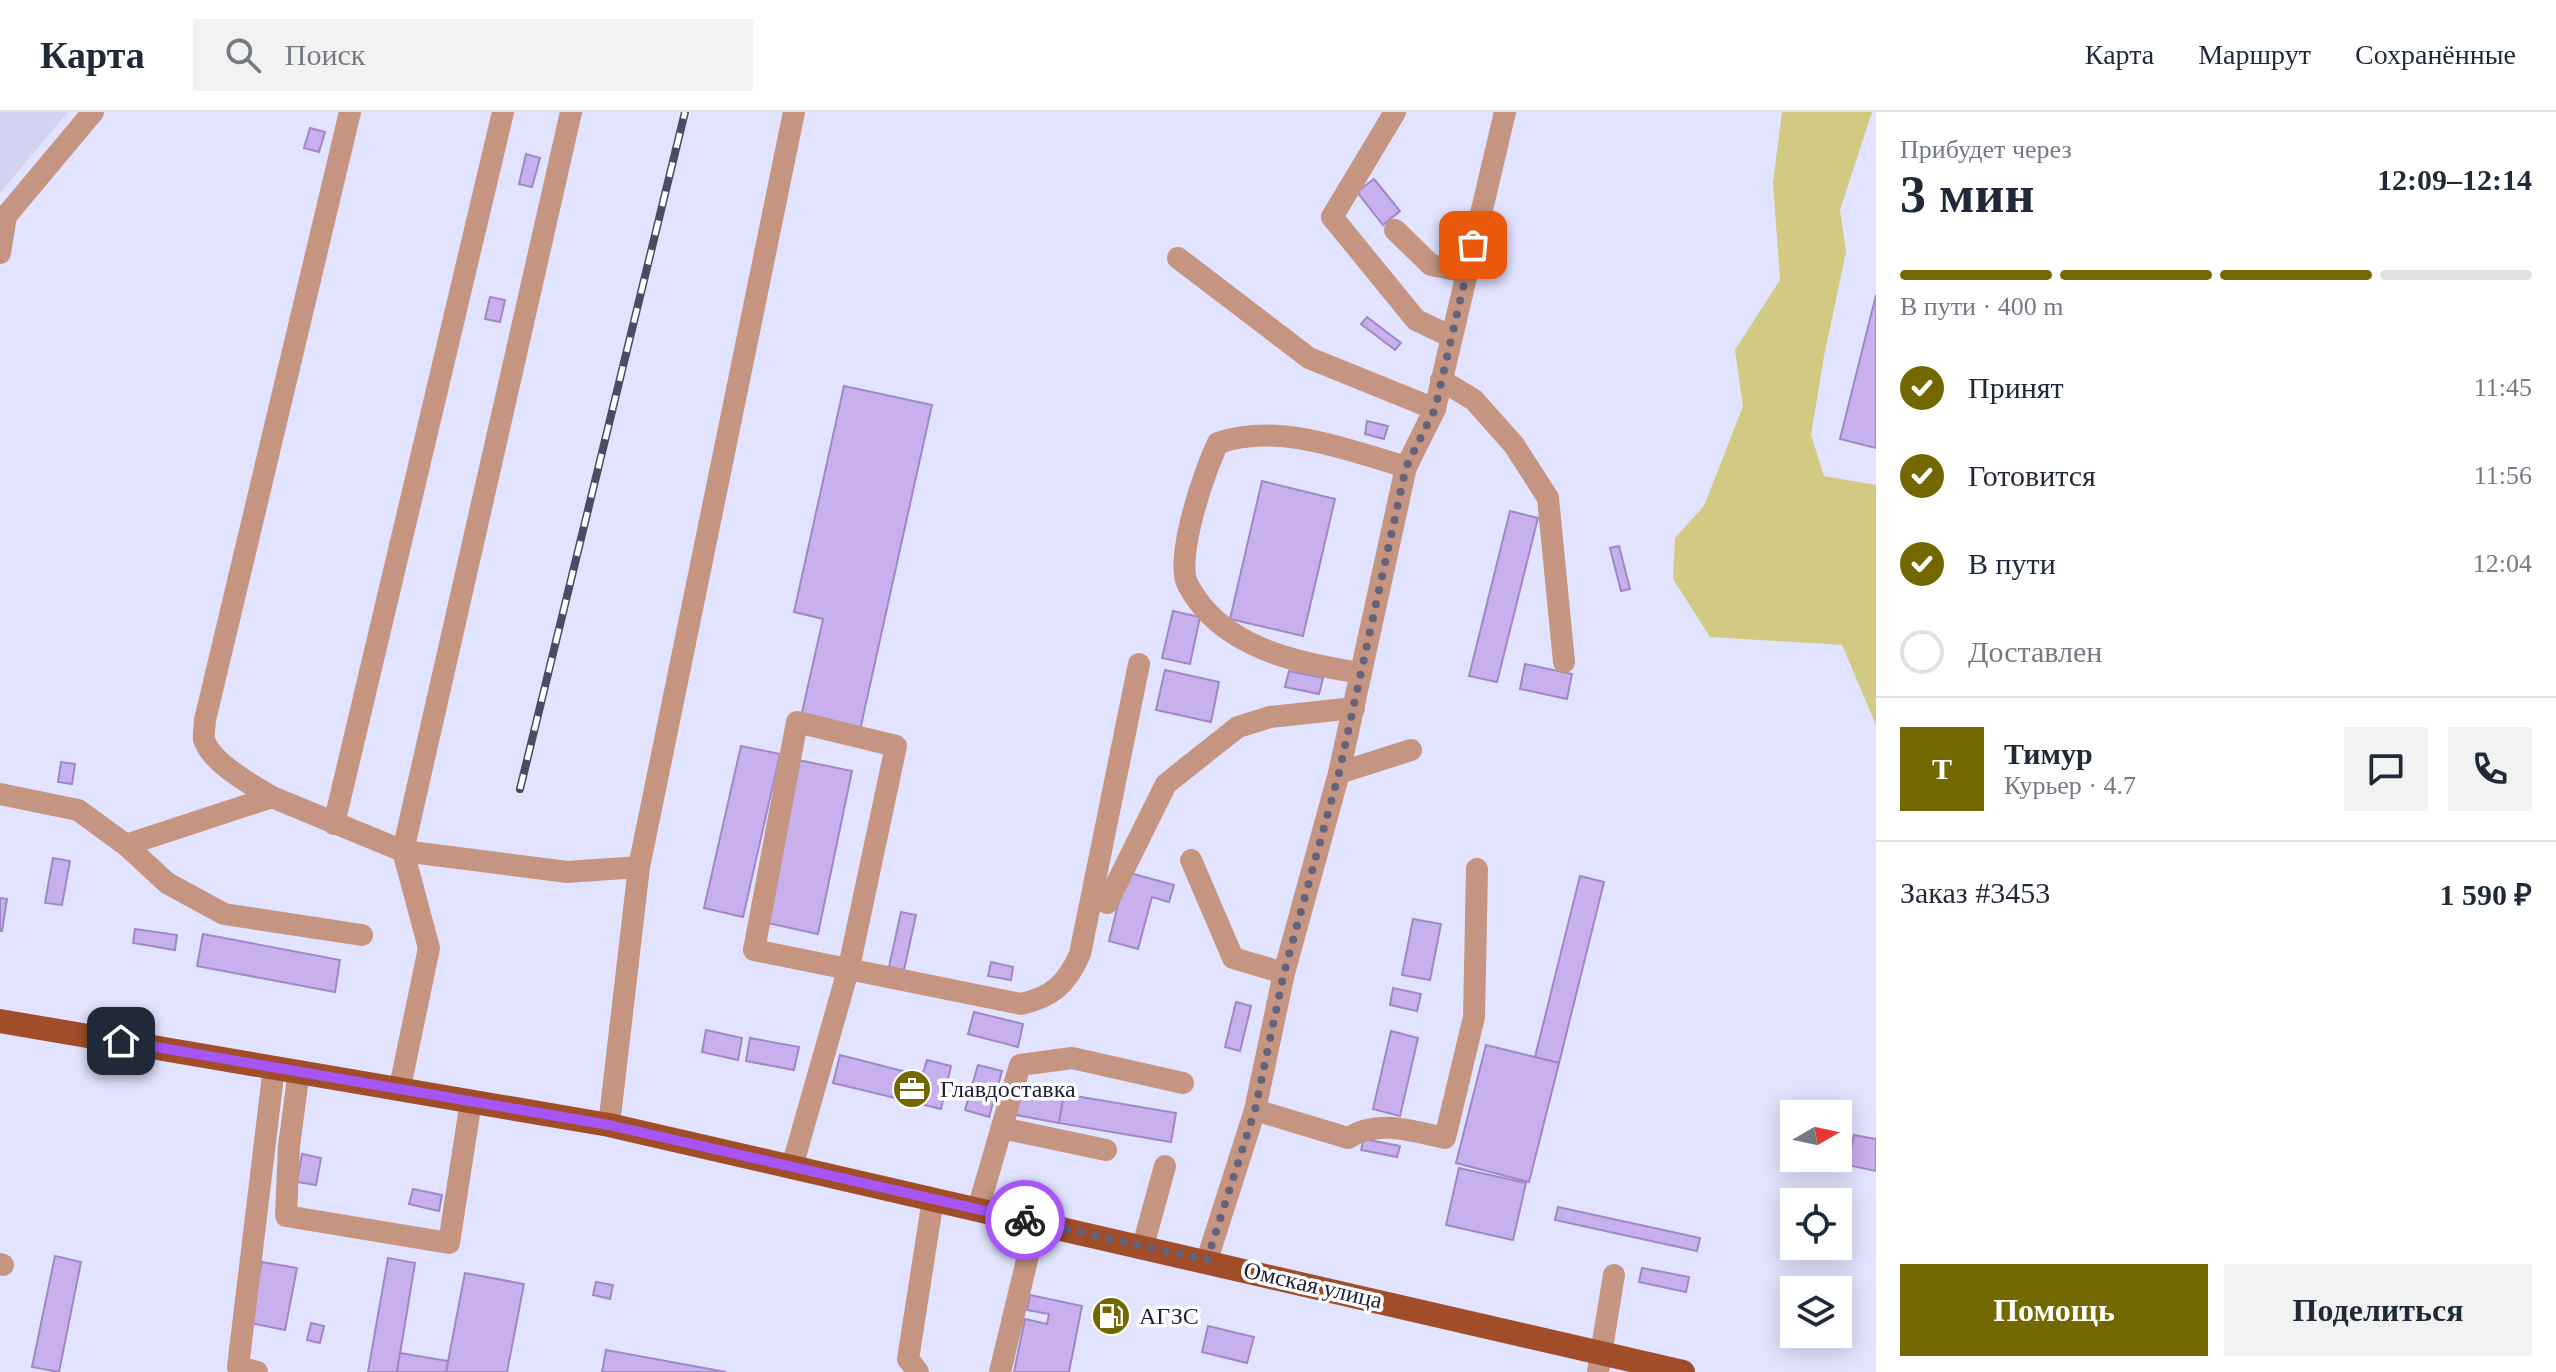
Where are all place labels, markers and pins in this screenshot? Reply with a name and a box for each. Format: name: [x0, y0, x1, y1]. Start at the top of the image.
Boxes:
pin: [1439, 211, 1507, 279]
pin: [87, 1007, 155, 1075]
office icon: Главдоставка: [891, 1068, 933, 1110]
place label: Главдоставка: [940, 1076, 1076, 1102]
fuel station icon: АГЗС: [1090, 1295, 1132, 1337]
place label: АГЗС: [1139, 1303, 1199, 1329]

